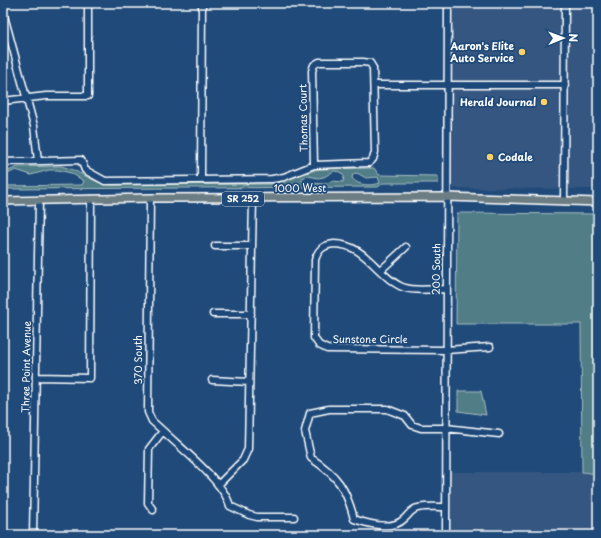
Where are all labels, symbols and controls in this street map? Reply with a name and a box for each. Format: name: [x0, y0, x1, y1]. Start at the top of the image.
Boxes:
north arrow: [543, 18, 583, 58]
text: N: [565, 33, 582, 43]
place label: Aaron's Elite Auto Service: [449, 38, 515, 65]
marker: Aaron's Elite Auto Service: [517, 47, 527, 57]
street label: Thomas Court: [294, 84, 311, 152]
place label: Herald Journal: [460, 94, 536, 109]
marker: Herald Journal: [539, 97, 549, 107]
place label: Codale: [498, 149, 533, 164]
marker: Codale: [485, 152, 495, 162]
street label: 1000 West: [274, 180, 326, 195]
road number: SR 252: [222, 192, 264, 206]
street label: 200 South: [428, 243, 443, 295]
street label: Three Point Avenue: [17, 320, 34, 413]
street label: Sunstone Circle: [332, 331, 408, 346]
street label: 370 South: [130, 335, 145, 385]

